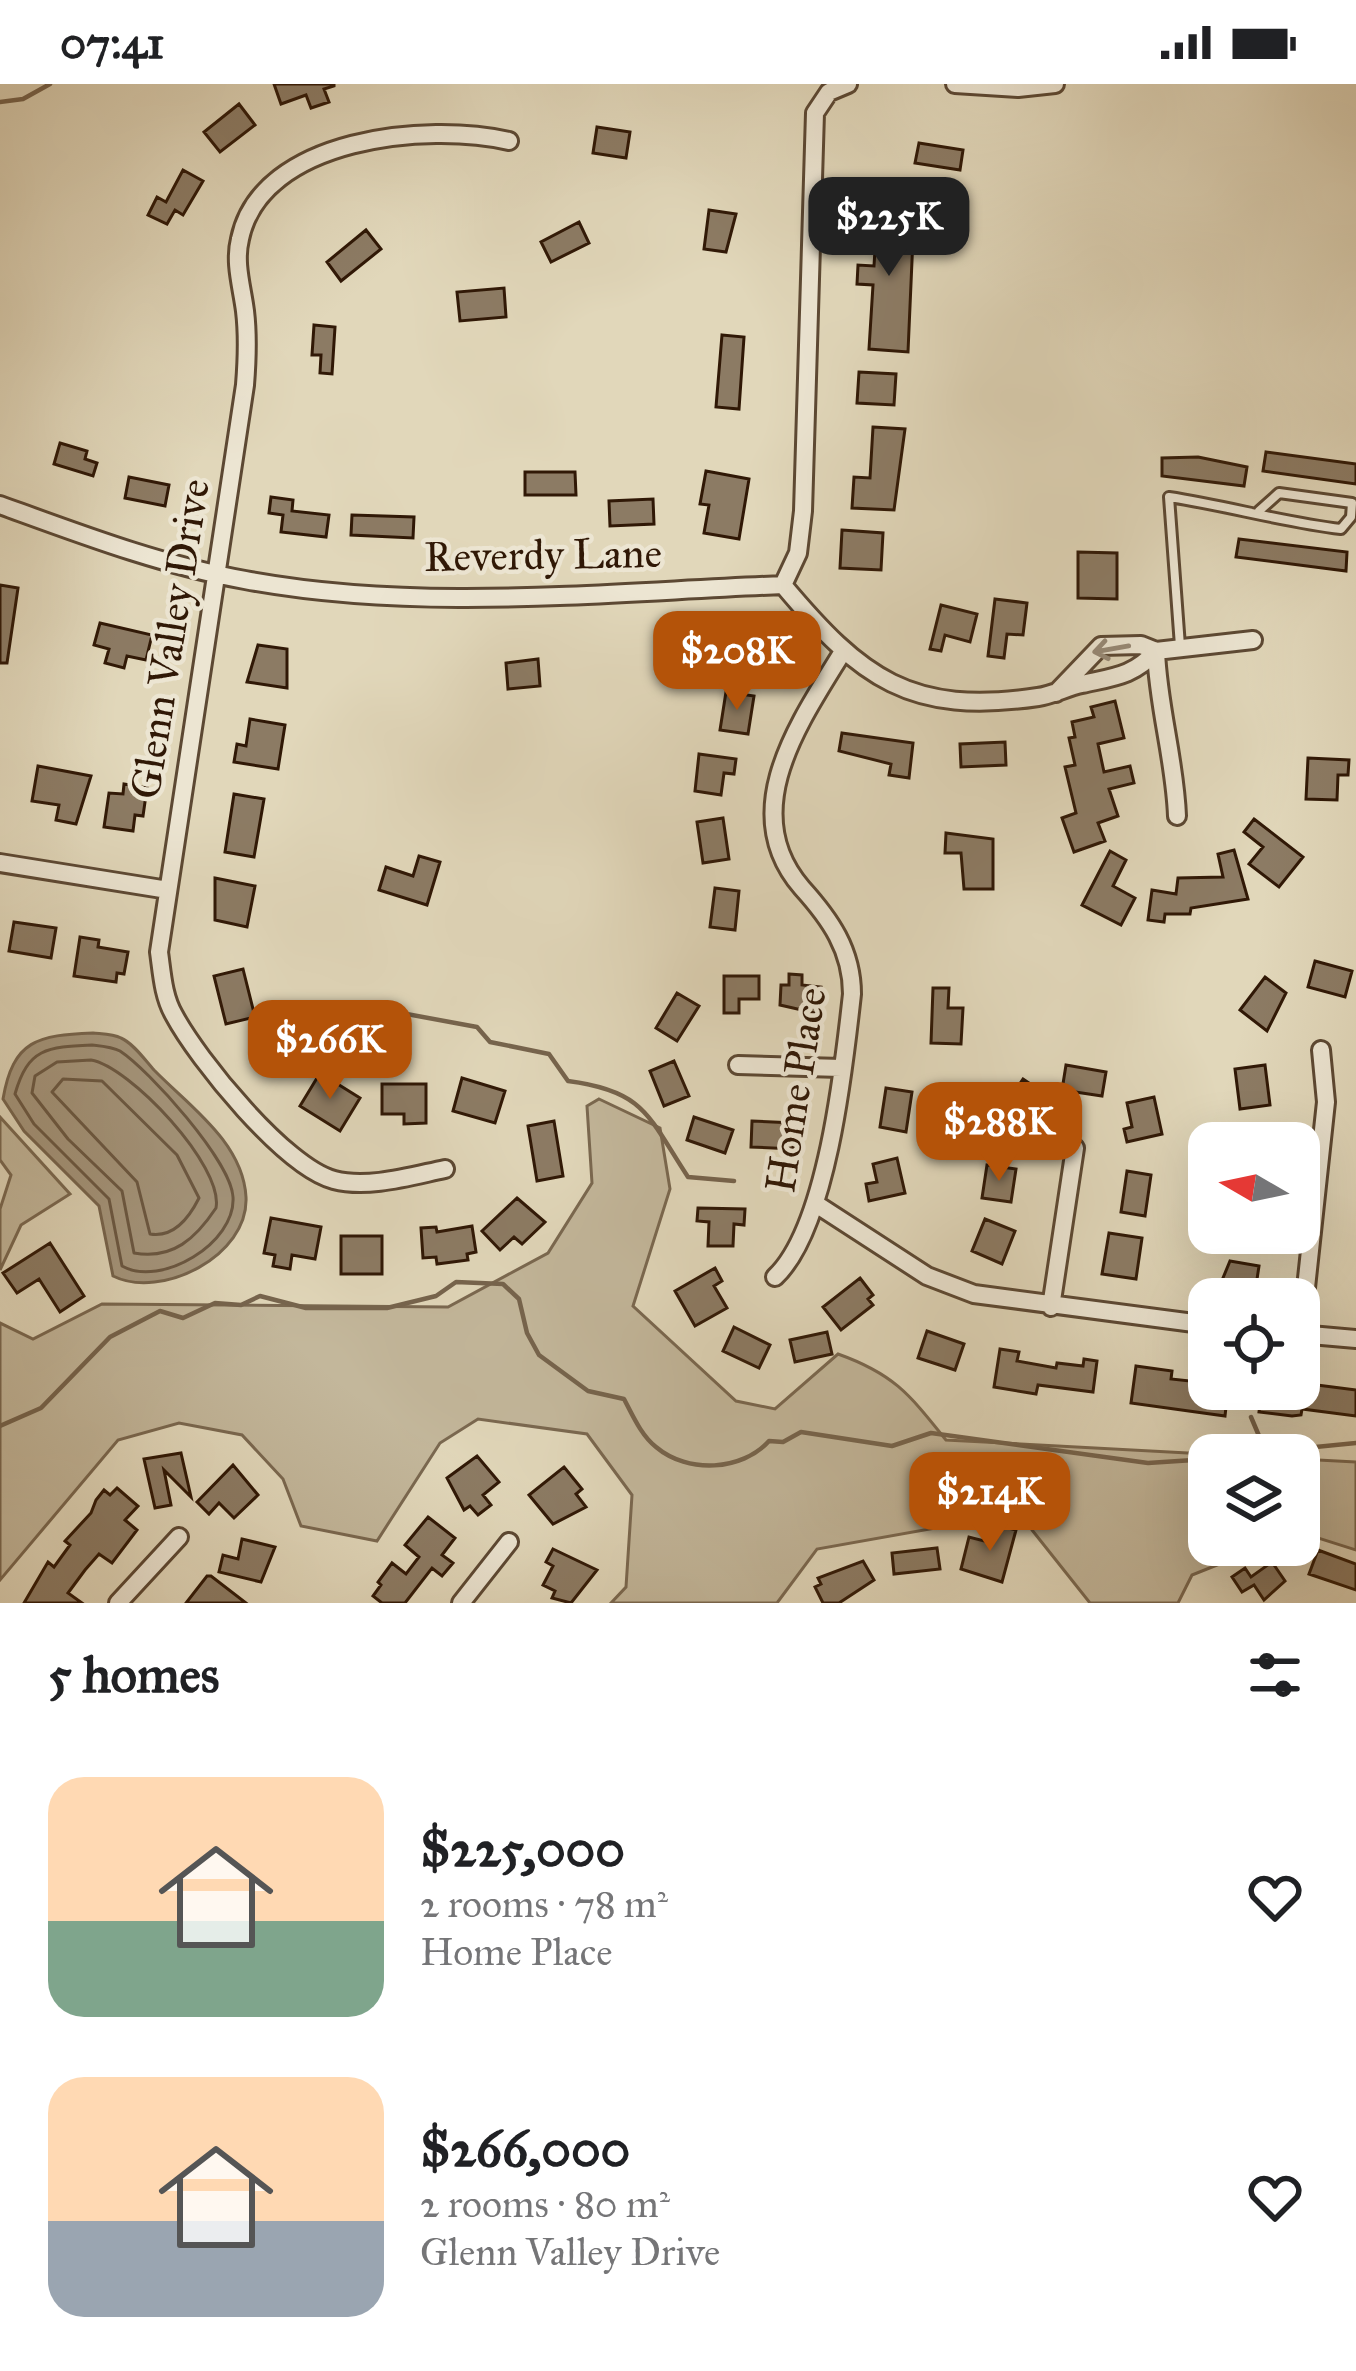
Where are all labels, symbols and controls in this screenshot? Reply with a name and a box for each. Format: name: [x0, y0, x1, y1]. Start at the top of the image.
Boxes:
text: 07:41: [60, 15, 164, 70]
pin: $225K: [805, 177, 973, 279]
text: $225K: [835, 192, 943, 240]
street label: Glenn Valley Drive: [119, 475, 221, 803]
street label: Reverdy Lane: [424, 527, 662, 583]
pin: $208K: [653, 611, 821, 713]
text: $208K: [680, 626, 794, 674]
one-way arrow: [1092, 638, 1131, 661]
street label: Home Place: [754, 984, 838, 1196]
pin: $266K: [246, 1000, 414, 1102]
text: $266K: [275, 1015, 385, 1063]
pin: $288K: [915, 1082, 1083, 1184]
text: $288K: [943, 1097, 1055, 1145]
north arrow: [1188, 1122, 1320, 1254]
map controls: [1188, 1122, 1320, 1566]
button: locate: [1188, 1278, 1320, 1410]
button: layers: [1188, 1434, 1320, 1566]
pin: $214K: [906, 1452, 1074, 1554]
text: $214K: [936, 1467, 1044, 1515]
icon: filters: [1242, 1642, 1308, 1708]
text: 5 homes: [48, 1644, 219, 1706]
text: $225,000: [420, 1818, 625, 1880]
icon: home: [144, 1825, 288, 1969]
icon: heart: [1242, 1864, 1308, 1930]
text: 2 rooms · 78 m²: [420, 1880, 668, 1928]
text: Home Place: [420, 1928, 612, 1976]
text: $266,000: [420, 2118, 630, 2180]
icon: home: [144, 2125, 288, 2269]
icon: heart: [1242, 2164, 1308, 2230]
text: 2 rooms · 80 m²: [420, 2180, 670, 2228]
text: Glenn Valley Drive: [420, 2228, 720, 2276]

